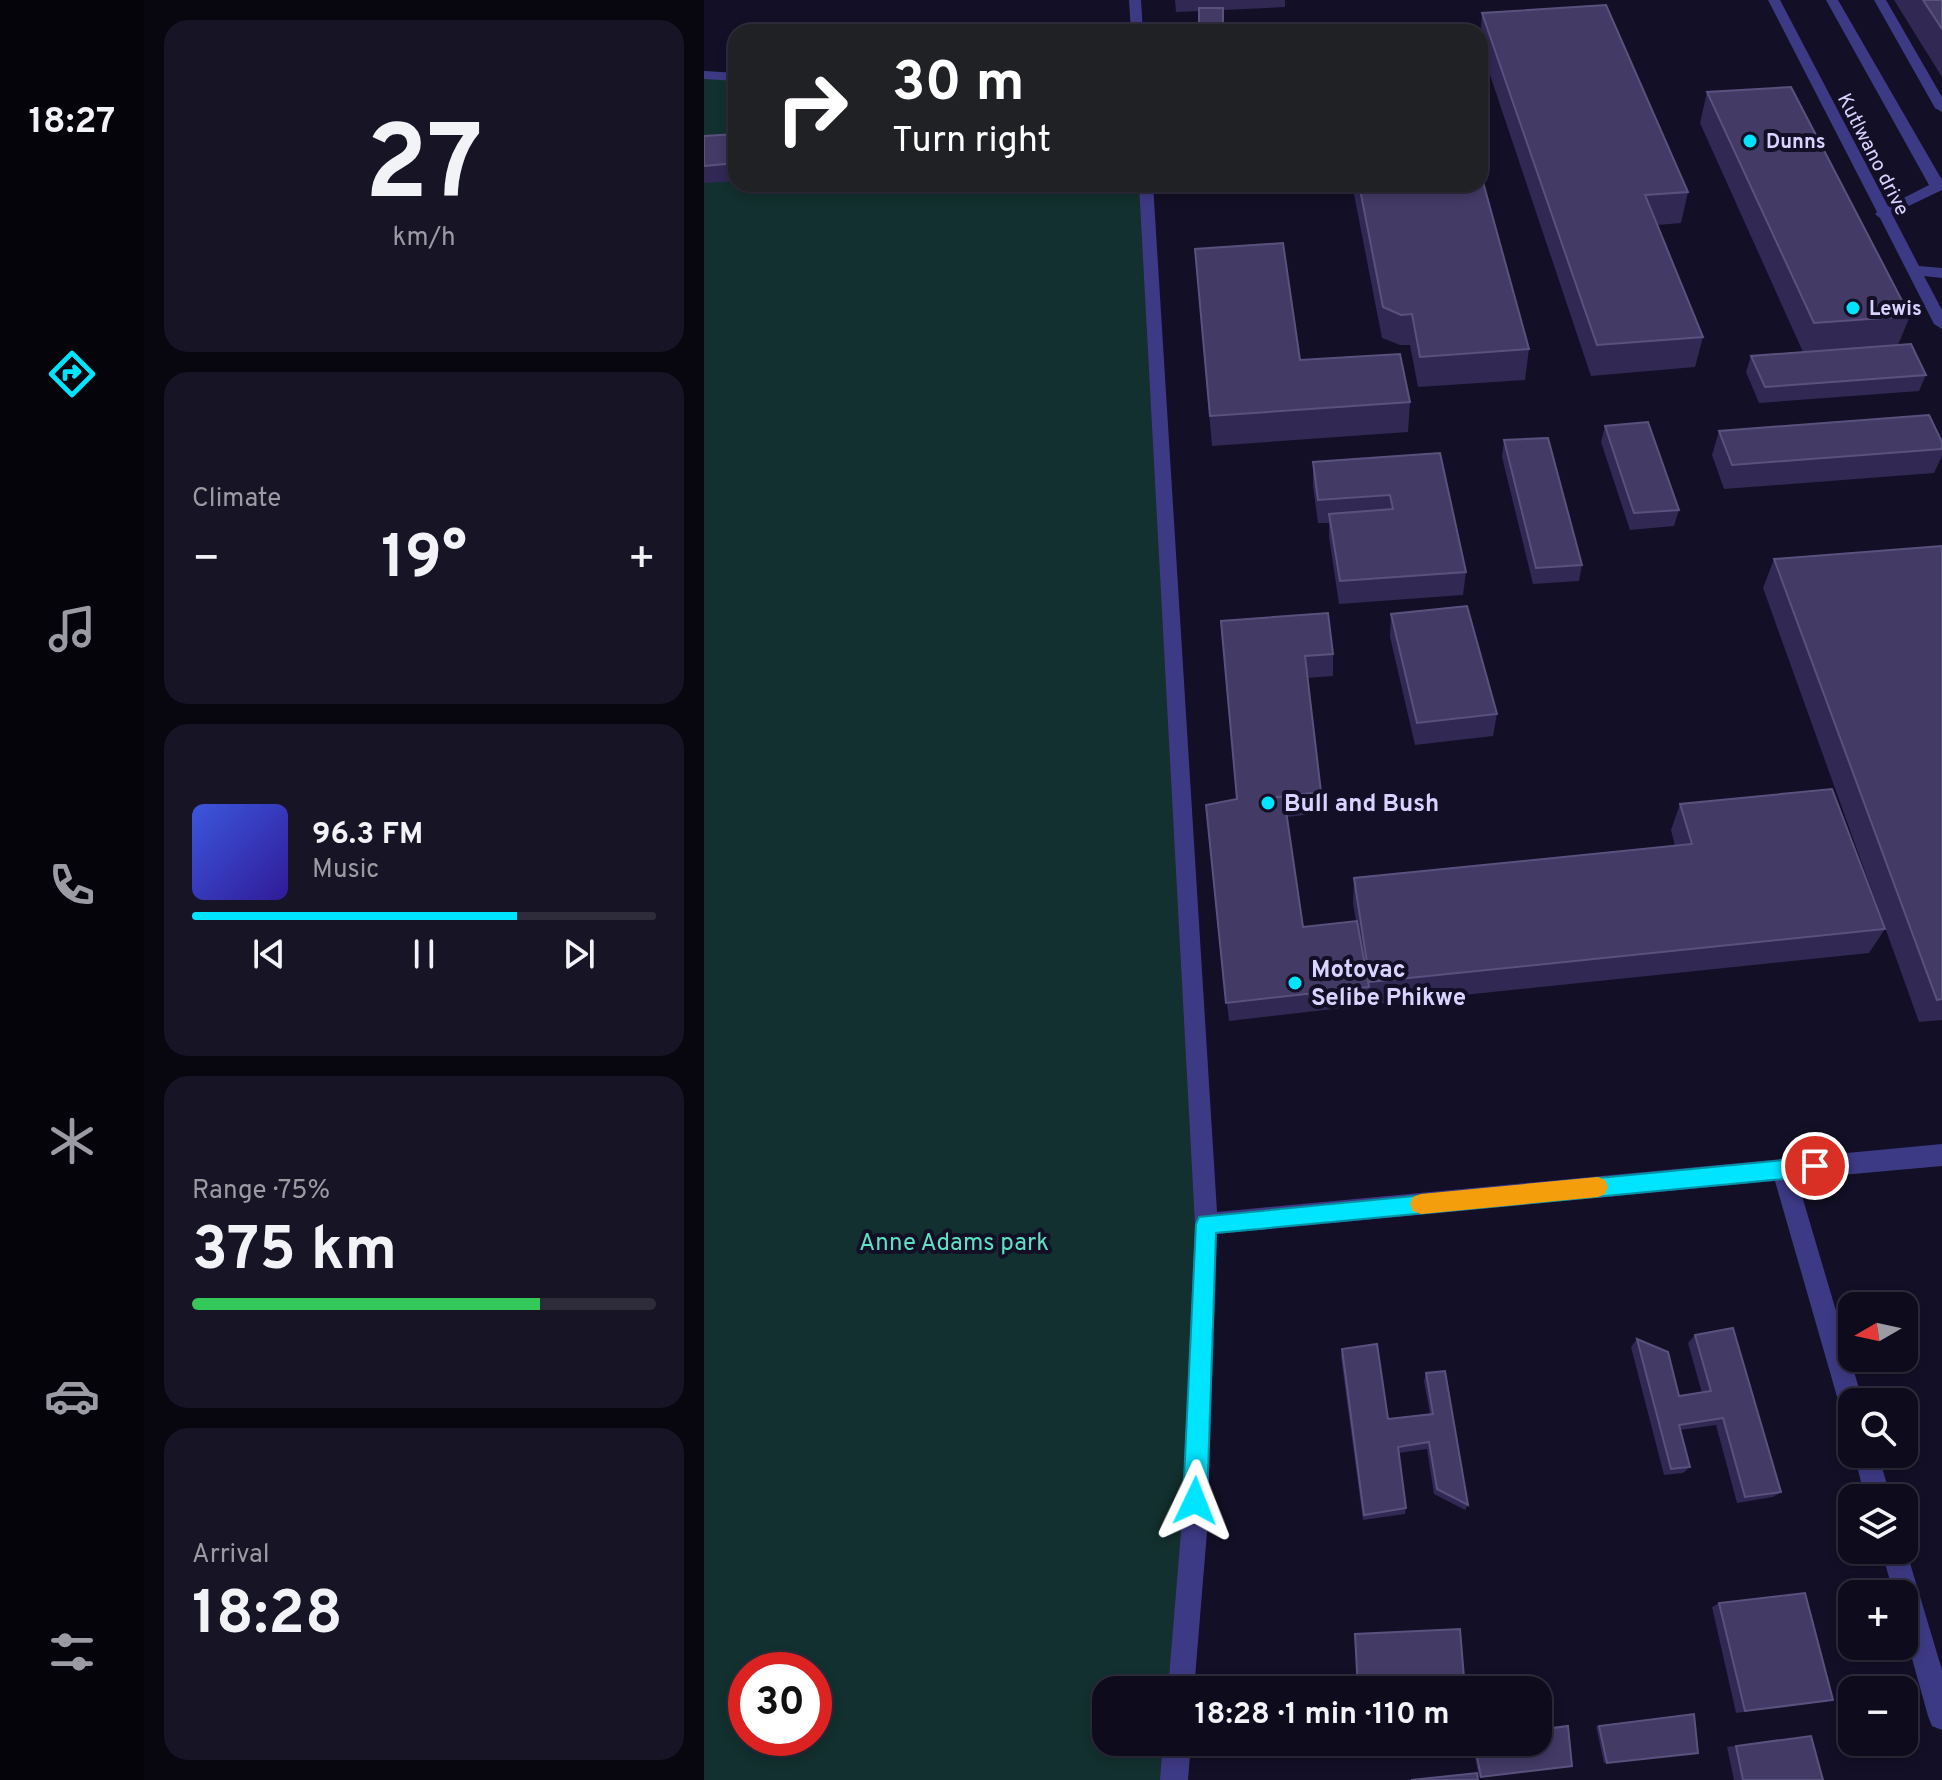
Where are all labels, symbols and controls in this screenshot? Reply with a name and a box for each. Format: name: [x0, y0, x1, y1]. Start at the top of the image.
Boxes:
text: 30 m: [892, 50, 1025, 120]
icon: right: [760, 56, 864, 160]
street label: Kutlwano drive: [1830, 89, 1914, 220]
text: 18:27: [29, 100, 115, 146]
text: 27: [365, 104, 483, 236]
text: Turn right: [892, 119, 1051, 165]
place label: Dunns: [1766, 130, 1826, 156]
marker: Dunns: [1741, 132, 1759, 150]
text: km/h: [392, 222, 456, 255]
place label: Lewis: [1869, 297, 1922, 323]
marker: Lewis: [1844, 299, 1862, 317]
icon: directions: [44, 346, 100, 402]
text: Climate: [192, 483, 281, 516]
text: 19°: [381, 523, 467, 599]
text: −: [192, 533, 220, 589]
text: +: [628, 533, 656, 589]
icon: music: [44, 601, 100, 657]
place label: Bull and Bush: [1284, 790, 1439, 820]
marker: Bull and Bush: [1259, 794, 1277, 812]
text: 96.3 FM: [312, 817, 423, 854]
text: Music: [312, 854, 379, 887]
icon: phone: [44, 857, 100, 913]
icon: previous: [247, 932, 291, 976]
icon: pause: [402, 932, 446, 976]
icon: next: [557, 932, 601, 976]
place label: Motovac Selibe Phikwe: [1311, 956, 1466, 1014]
marker: Motovac Selibe Phikwe: [1286, 974, 1304, 992]
icon: climate: [44, 1113, 100, 1169]
pin: [1781, 1132, 1849, 1200]
icon: arrive: [1793, 1144, 1837, 1188]
text: Range · 75%: [192, 1175, 330, 1208]
text: 375 km: [192, 1215, 397, 1291]
park label: Anne Adams park: [859, 1229, 1049, 1259]
north arrow: [1838, 1292, 1918, 1372]
map controls: [1838, 1292, 1918, 1756]
icon: car: [44, 1368, 100, 1424]
button: search: [1838, 1388, 1918, 1468]
position arrow: [1153, 1459, 1237, 1543]
button: layers: [1838, 1484, 1918, 1564]
text: Arrival: [192, 1539, 270, 1572]
text: 18:28: [192, 1579, 343, 1655]
button: +: [1838, 1580, 1918, 1660]
icon: filters: [44, 1624, 100, 1680]
speed limit sign: 30: [728, 1652, 832, 1756]
button: −: [1838, 1676, 1918, 1756]
text: 18:28 · 1 min · 110 m: [1195, 1697, 1449, 1734]

